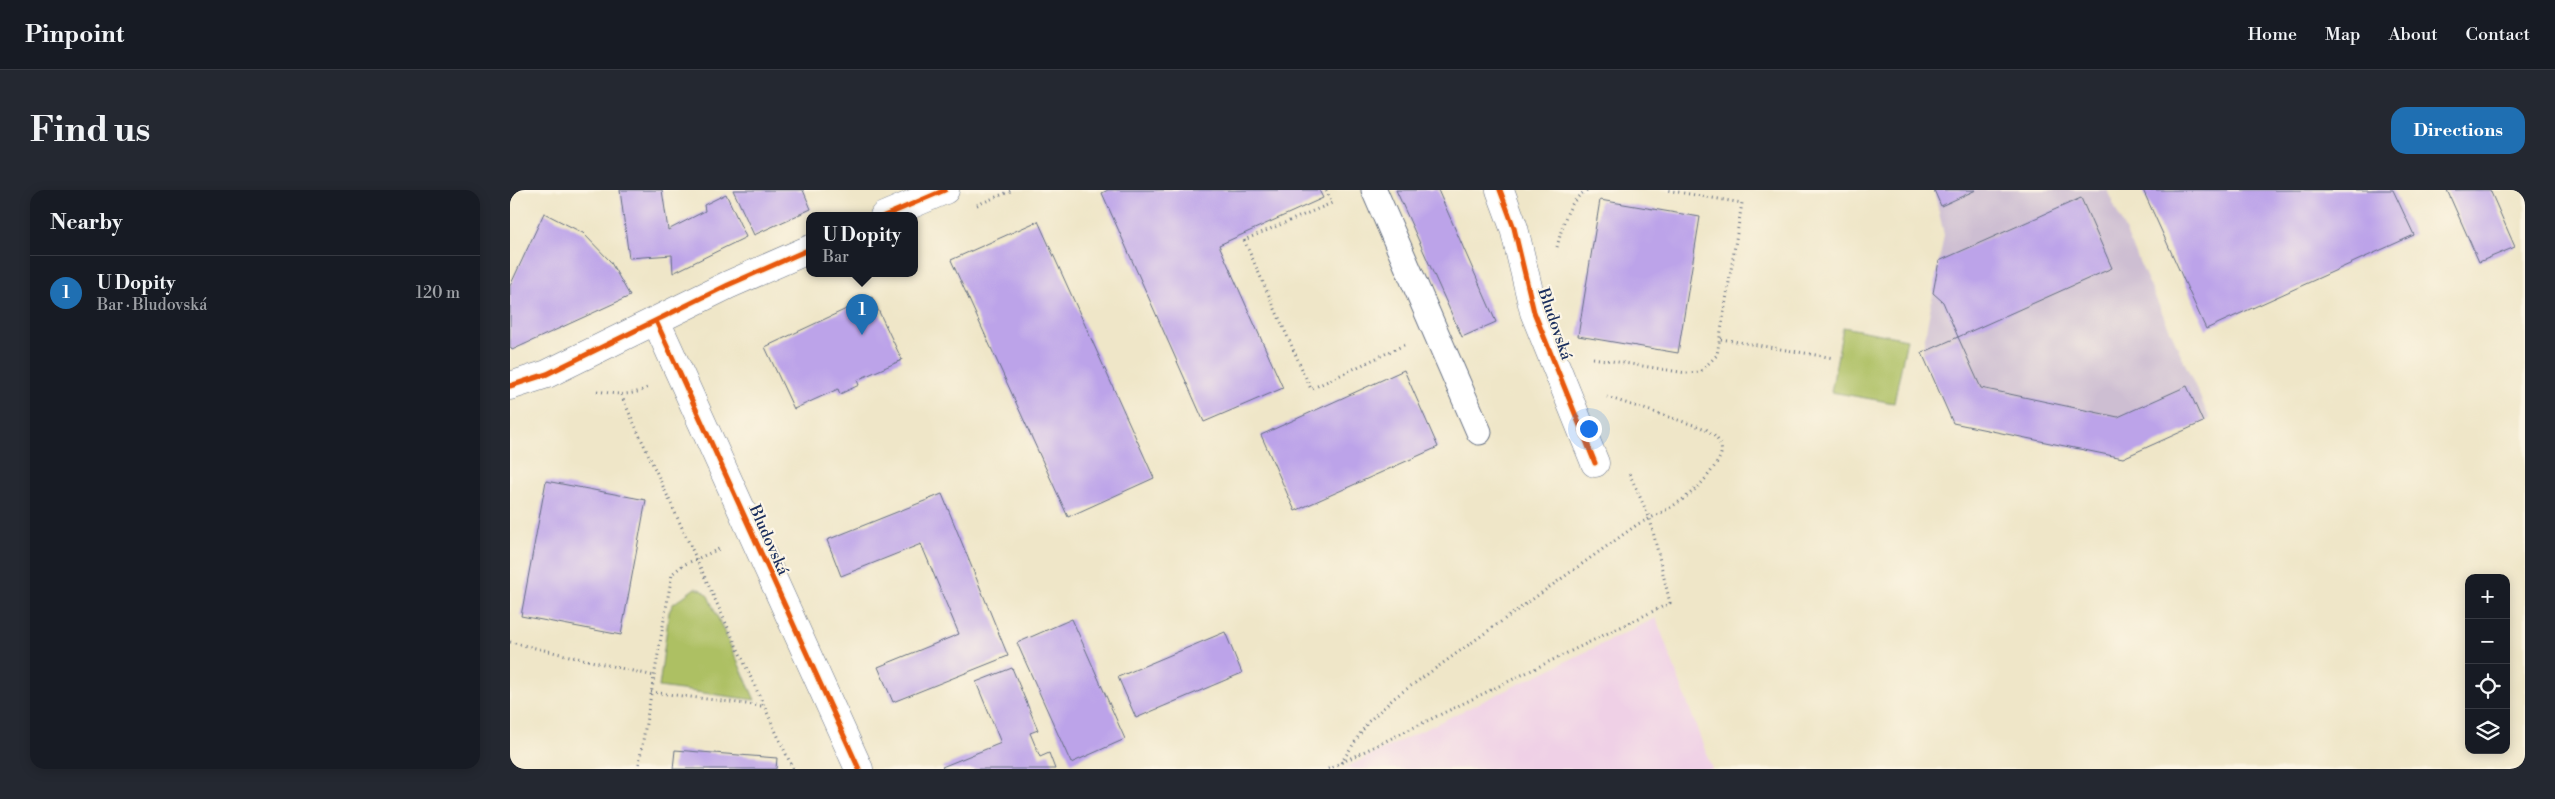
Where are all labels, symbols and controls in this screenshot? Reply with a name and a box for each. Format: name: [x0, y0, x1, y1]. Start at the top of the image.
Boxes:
text: Pinpoint: [25, 20, 124, 50]
text: Home: [2248, 23, 2297, 46]
text: Map: [2325, 23, 2361, 46]
text: About: [2389, 23, 2438, 46]
text: Contact: [2466, 23, 2530, 46]
button: Directions: [2391, 107, 2525, 154]
text: Find us: [30, 109, 150, 152]
text: Nearby: [50, 210, 123, 236]
popup: [806, 212, 918, 277]
text: U Dopity: [823, 223, 901, 247]
text: Bar: [823, 247, 849, 267]
text: U Dopity: [97, 271, 175, 295]
text: 1: [62, 283, 70, 303]
text: 120 m: [416, 283, 460, 303]
street label: Bludovská: [1533, 284, 1577, 363]
pin: 1: [846, 294, 878, 335]
text: Bar · Bludovská: [97, 295, 207, 315]
your location: [1576, 416, 1602, 442]
street label: Bludovská: [744, 501, 794, 579]
map controls: [2465, 574, 2510, 754]
button: +: [2465, 574, 2510, 619]
button: −: [2465, 619, 2510, 664]
button: locate: [2465, 664, 2510, 709]
button: layers: [2465, 709, 2510, 754]

